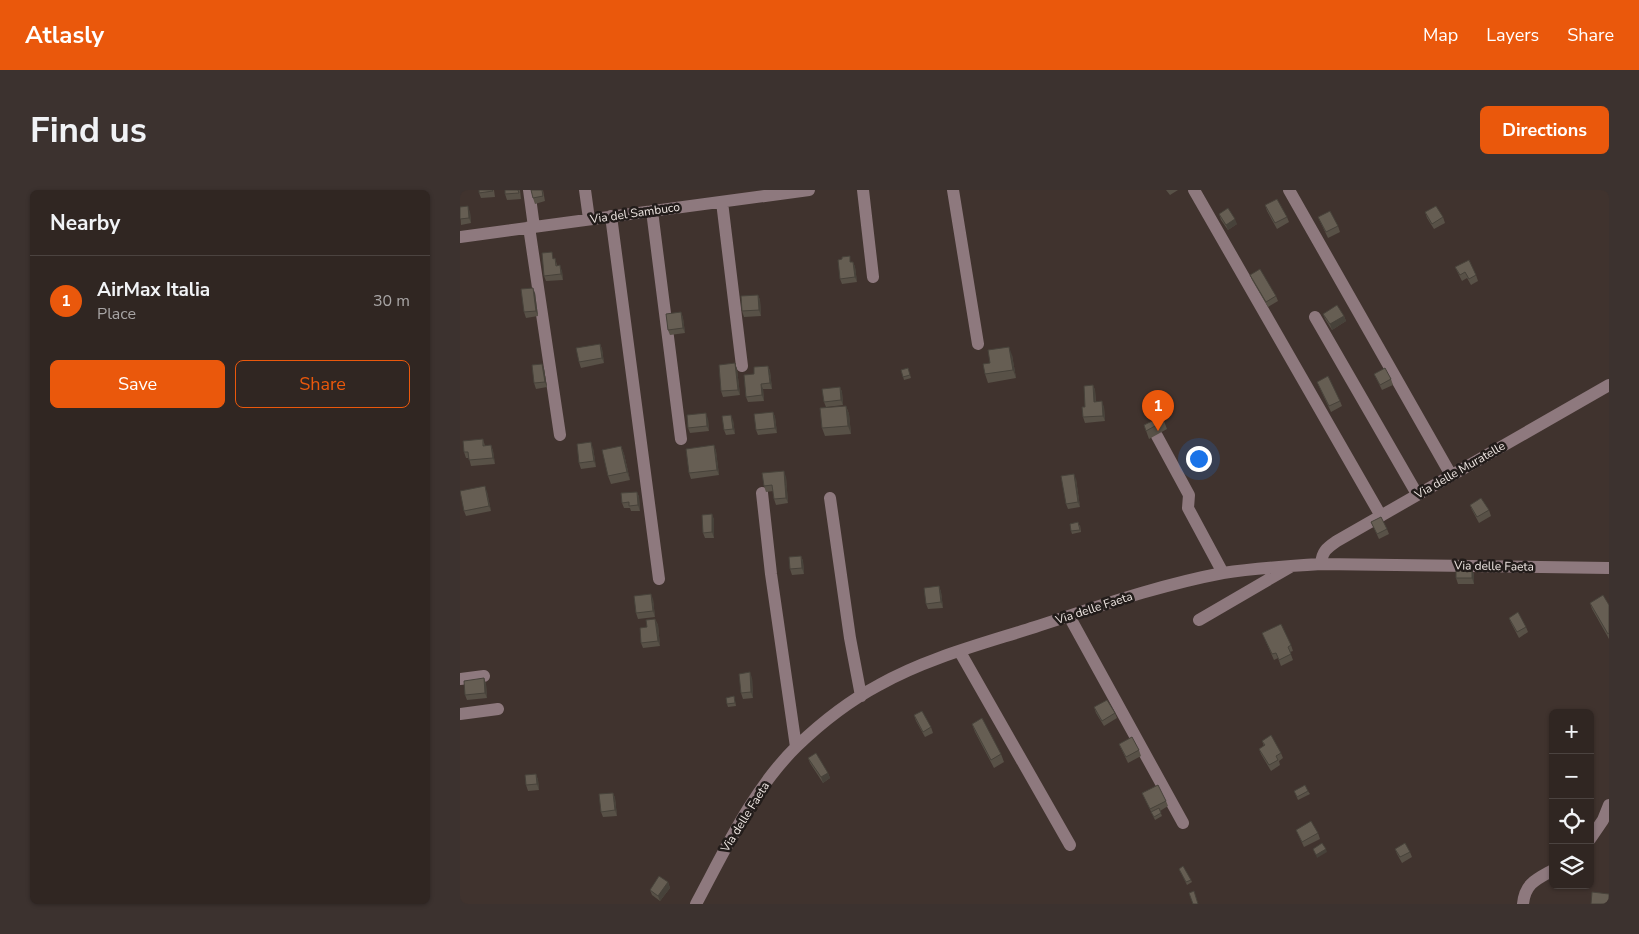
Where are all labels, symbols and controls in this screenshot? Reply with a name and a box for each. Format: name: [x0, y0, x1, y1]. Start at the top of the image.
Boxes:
text: Atlasly: [25, 19, 104, 51]
text: Map: [1423, 23, 1458, 47]
text: Layers: [1486, 23, 1539, 47]
text: Share: [1567, 23, 1614, 47]
button: Directions: [1480, 106, 1609, 154]
text: Find us: [30, 107, 147, 154]
street label: Via del Sambuco: [588, 199, 681, 227]
text: Nearby: [50, 209, 120, 237]
text: AirMax Italia: [97, 277, 210, 303]
text: 1: [61, 290, 71, 312]
text: 30 m: [373, 290, 410, 312]
text: Place: [97, 303, 136, 325]
button: Save: [50, 360, 225, 408]
button: Share: [235, 360, 410, 408]
pin: 1: [1142, 390, 1174, 431]
street label: Via delle Muratelle: [1411, 438, 1508, 503]
your location: [1186, 446, 1212, 472]
street label: Via delle Faeta: [1453, 557, 1534, 575]
street label: Via delle Faeta: [1053, 588, 1135, 628]
map controls: [1549, 709, 1594, 889]
button: +: [1549, 709, 1594, 754]
button: −: [1549, 754, 1594, 799]
street label: Via delle Faeta: [716, 779, 773, 856]
button: locate: [1549, 799, 1594, 844]
button: layers: [1549, 844, 1594, 889]

